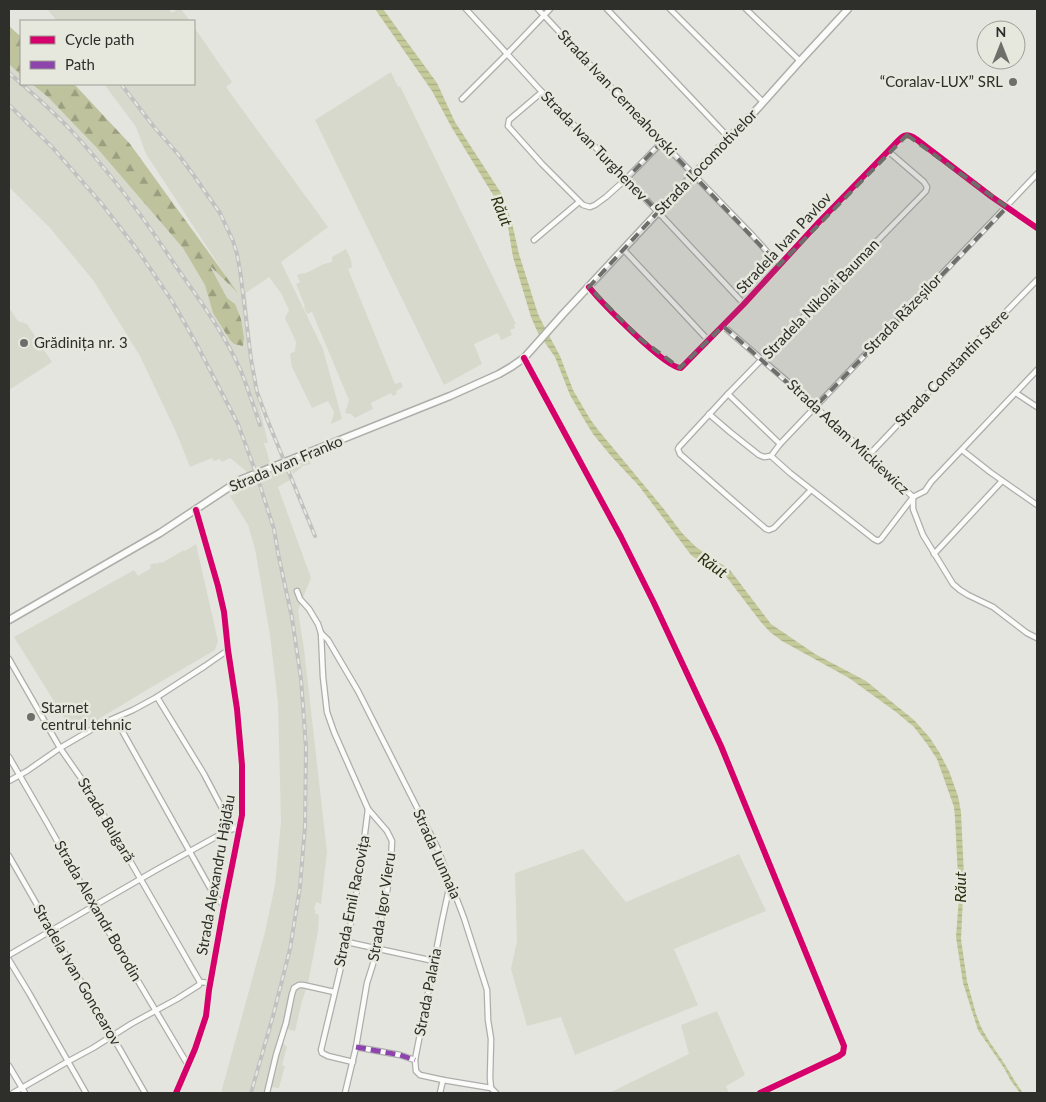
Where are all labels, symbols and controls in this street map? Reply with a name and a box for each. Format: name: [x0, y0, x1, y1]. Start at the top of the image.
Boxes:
legend: [20, 20, 195, 85]
north arrow: [976, 20, 1026, 70]
text: N: [996, 23, 1006, 40]
street label: Strada Ivan Cerneahovski: [555, 26, 681, 159]
text: Cycle path: [65, 30, 134, 48]
text: Path: [65, 55, 95, 73]
place label: “Coralav-LUX” SRL: [880, 72, 1003, 90]
marker: “Coralav-LUX” SRL: [1007, 76, 1019, 88]
street label: Strada Ivan Turghenev: [538, 87, 652, 204]
street label: Strada Locomotivelor: [650, 104, 761, 218]
street label: Stradela Ivan Pavlov: [732, 188, 835, 297]
water label: Răut: [488, 193, 517, 229]
street label: Stradela Nikolai Bauman: [758, 235, 882, 362]
street label: Strada Răzeșilor: [859, 269, 945, 357]
street label: Strada Constantin Stere: [891, 305, 1012, 430]
place label: Grădinița nr. 3: [34, 333, 128, 351]
marker: Grădinița nr. 3: [18, 337, 30, 349]
street label: Strada Adam Mickiewicz: [784, 375, 914, 498]
street label: Strada Ivan Franko: [226, 431, 345, 495]
water label: Răut: [695, 548, 732, 582]
place label: Starnet centrul tehnic: [41, 698, 132, 733]
marker: Starnet centrul tehnic: [25, 711, 37, 723]
street label: Strada Bulgară: [75, 774, 139, 865]
street label: Strada Alexandru Hâjdău: [192, 793, 238, 956]
street label: Strada Lunnaia: [410, 806, 466, 901]
street label: Strada Emil Racovița: [329, 833, 373, 968]
street label: Strada Alexandr Borodin: [51, 837, 147, 984]
street label: Strada Igor Vieru: [364, 851, 398, 962]
water label: Răut: [950, 871, 969, 903]
street label: Stradela Ivan Goncearov: [30, 901, 126, 1048]
street label: Strada Palaria: [410, 946, 444, 1037]

